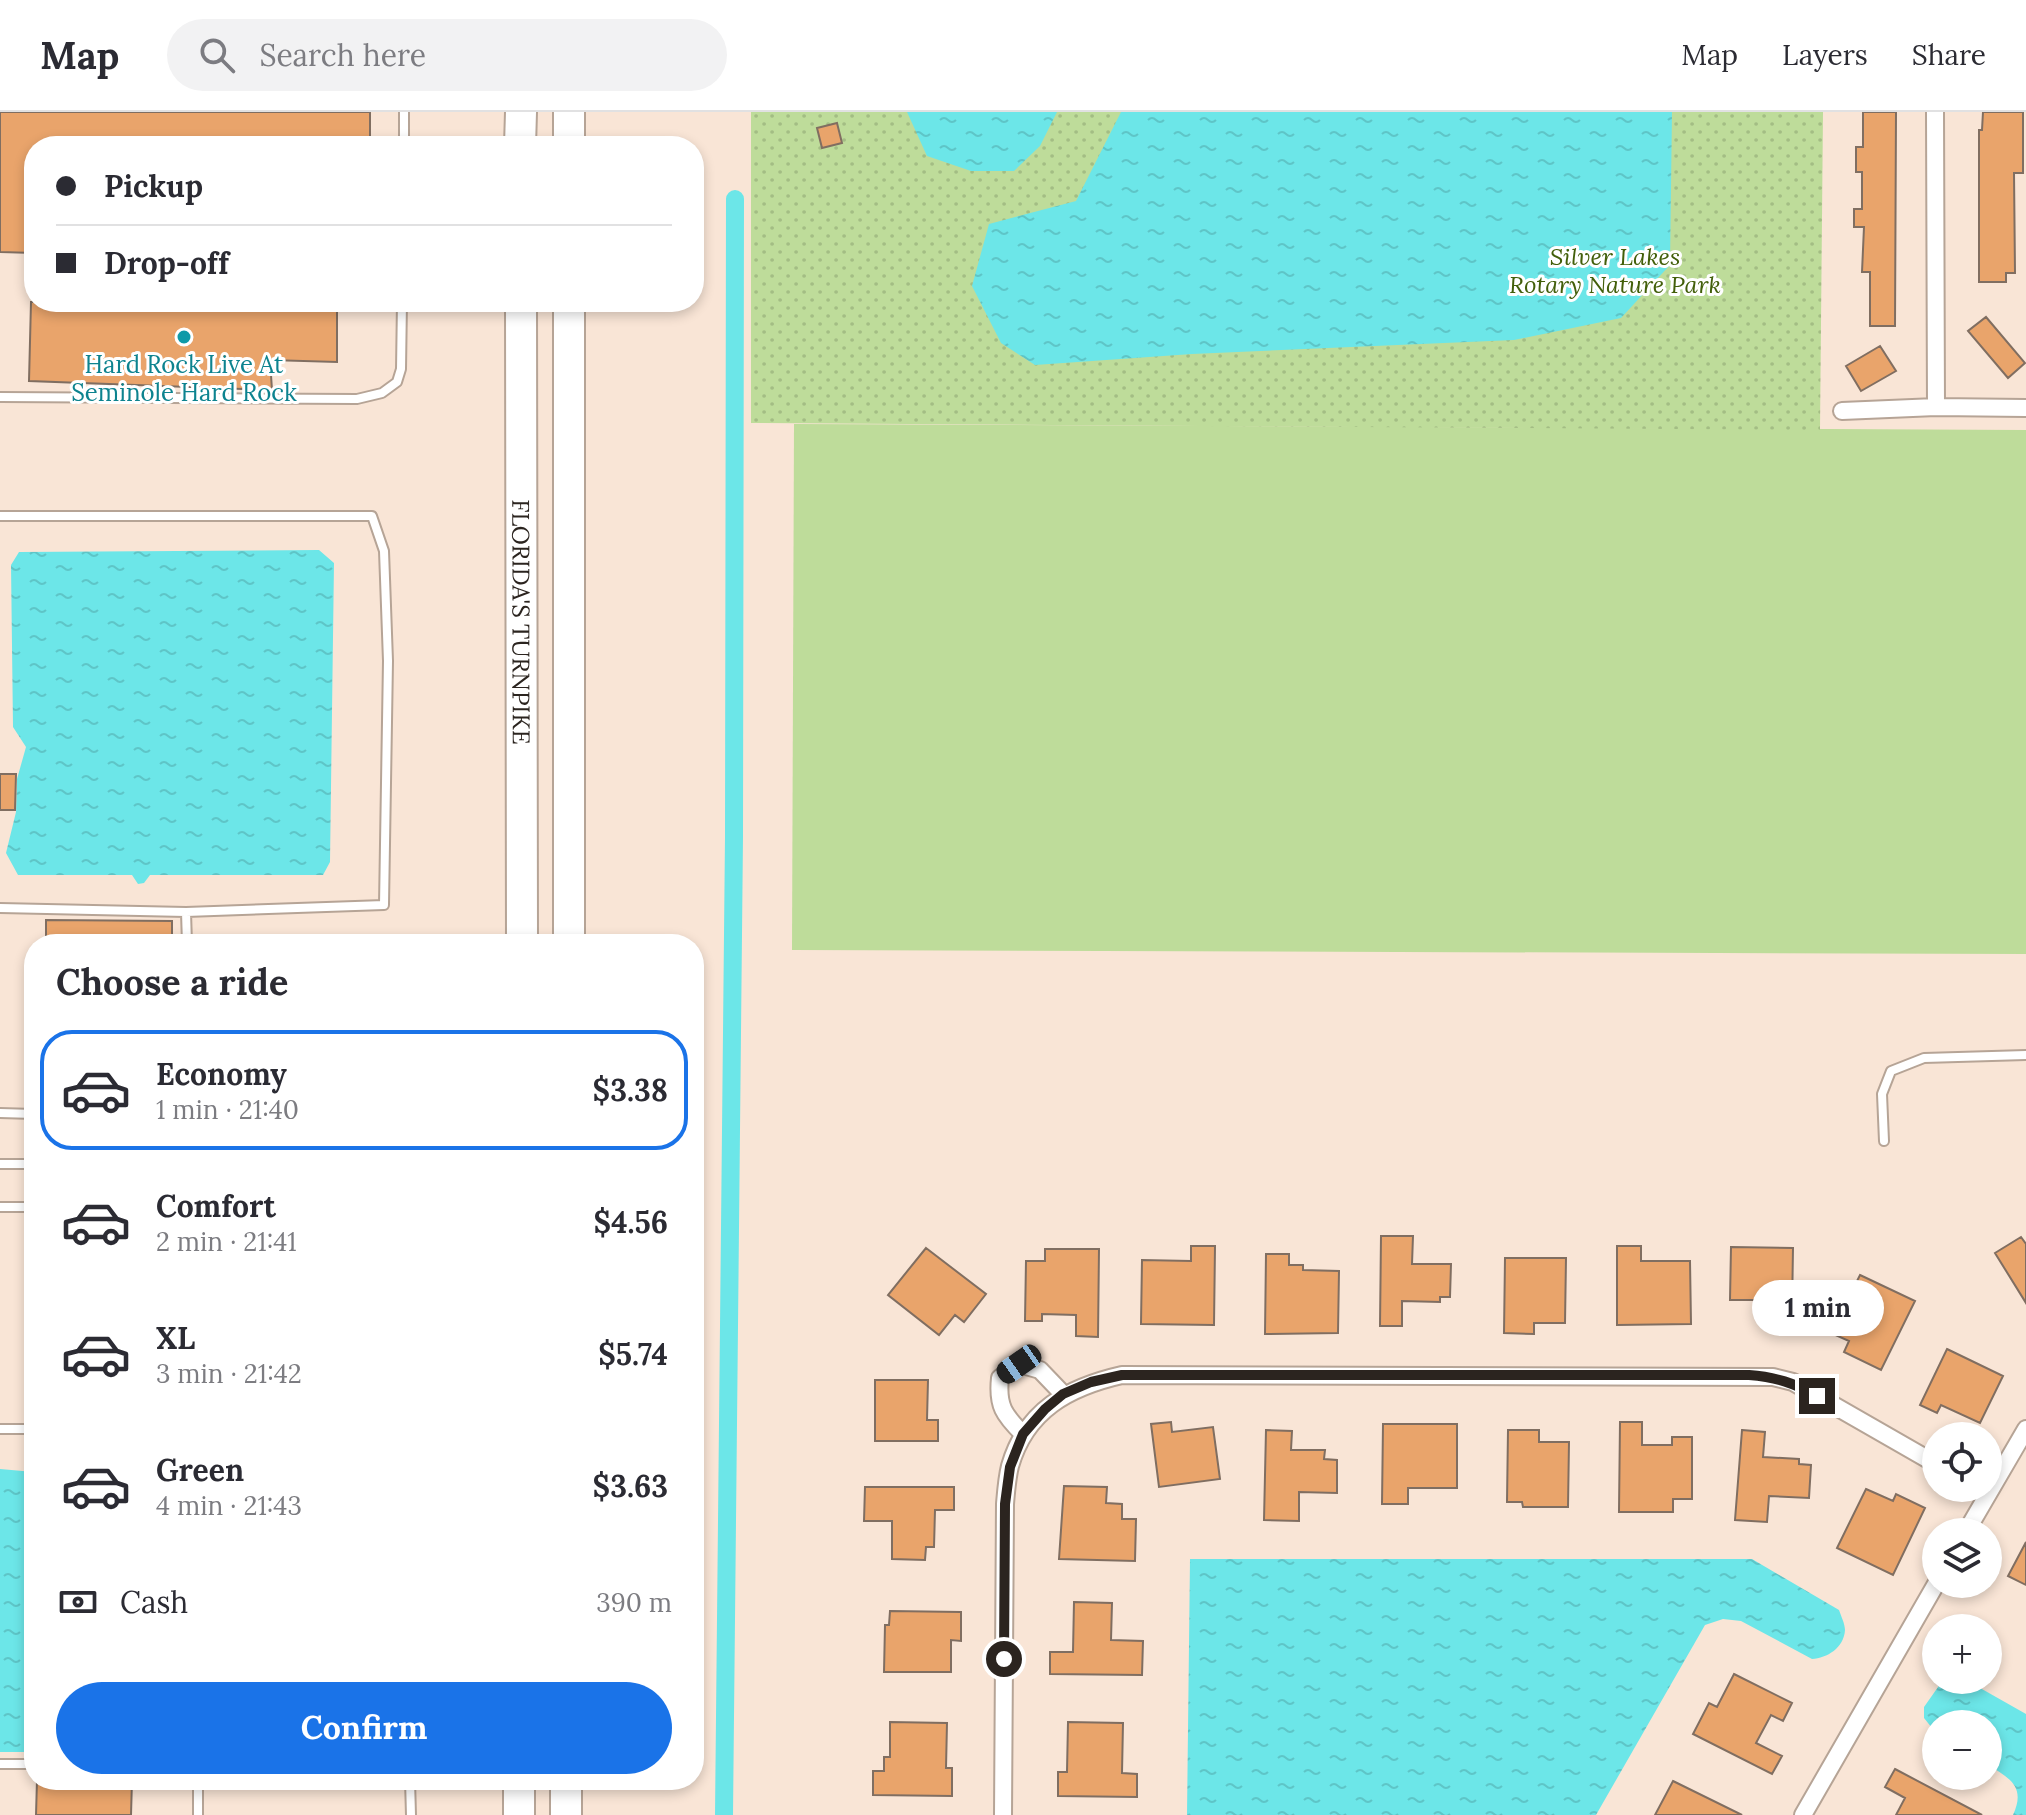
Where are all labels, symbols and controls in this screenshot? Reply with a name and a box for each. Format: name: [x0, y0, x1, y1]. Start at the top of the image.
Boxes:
search box: [167, 19, 727, 91]
text: Map: [40, 31, 119, 79]
icon: search: [195, 33, 239, 77]
text: Search here: [259, 36, 426, 74]
text: Map: [1681, 37, 1738, 73]
text: Layers: [1782, 37, 1868, 73]
text: Share: [1912, 37, 1986, 73]
text: Pickup: [104, 167, 203, 205]
park label: Silver Lakes Rotary Nature Park: [1509, 241, 1721, 300]
text: Drop-off: [104, 244, 229, 282]
marker: Hard Rock Live At Seminole Hard Rock: [175, 328, 193, 346]
place label: Hard Rock Live At Seminole Hard Rock: [71, 349, 297, 408]
street label: FLORIDA'S TURNPIKE: [506, 499, 537, 745]
text: Choose a ride: [56, 959, 288, 1005]
icon: car: [60, 1054, 132, 1126]
text: Economy: [156, 1055, 287, 1093]
text: $3.38: [593, 1071, 668, 1109]
text: 1 min · 21:40: [156, 1093, 299, 1126]
icon: car: [60, 1186, 132, 1258]
text: Comfort: [156, 1187, 276, 1225]
text: $4.56: [594, 1203, 668, 1241]
text: 2 min · 21:41: [156, 1225, 297, 1258]
callout: 1 min: [1751, 1280, 1883, 1336]
text: 1 min: [1785, 1291, 1851, 1324]
icon: car: [60, 1318, 132, 1390]
text: XL: [156, 1319, 195, 1357]
text: $5.74: [598, 1335, 668, 1373]
car: [992, 1340, 1046, 1388]
text: 3 min · 21:42: [156, 1357, 302, 1390]
route end: [1799, 1378, 1835, 1414]
map controls: [1922, 1422, 2002, 1790]
button: locate: [1922, 1422, 2002, 1502]
icon: car: [60, 1450, 132, 1522]
text: Green: [156, 1451, 244, 1489]
text: $3.63: [593, 1467, 668, 1505]
text: 4 min · 21:43: [156, 1489, 302, 1522]
button: layers: [1922, 1518, 2002, 1598]
icon: cash: [56, 1580, 100, 1624]
text: Cash: [120, 1583, 188, 1621]
text: 390 m: [596, 1586, 672, 1619]
button: +: [1922, 1614, 2002, 1694]
route start: [986, 1641, 1022, 1677]
button: Confirm: [56, 1682, 672, 1774]
button: −: [1922, 1710, 2002, 1790]

